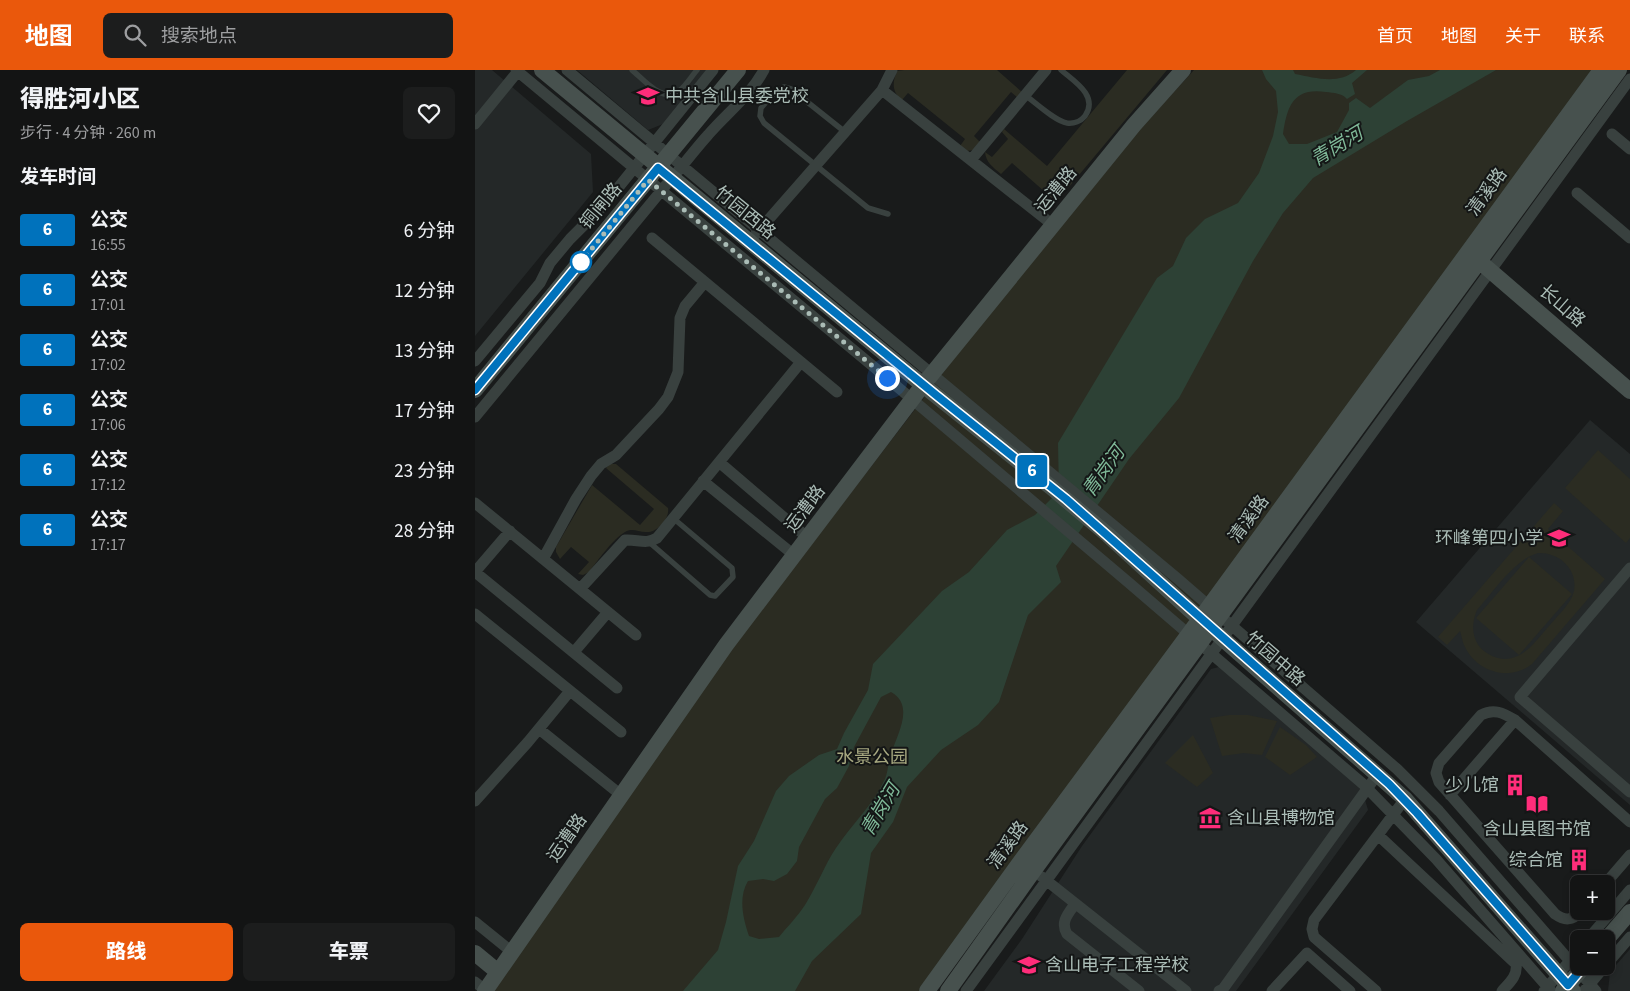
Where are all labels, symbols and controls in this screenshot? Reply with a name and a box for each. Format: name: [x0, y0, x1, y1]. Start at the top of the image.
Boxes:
search box: [103, 13, 453, 58]
text: 地图: [25, 19, 73, 54]
icon: search: [121, 21, 149, 49]
text: 搜索地点: [161, 23, 237, 50]
text: 首页: [1377, 24, 1413, 49]
text: 地图: [1441, 24, 1477, 49]
text: 关于: [1505, 24, 1541, 49]
text: 联系: [1569, 24, 1605, 49]
text: 得胜河小区: [20, 82, 140, 117]
school or university icon: 中共含山县委党校: [635, 83, 661, 109]
place label: 中共含山县委党校: [665, 84, 809, 109]
button: heart: [403, 87, 455, 139]
water label: 青岗河: [1306, 119, 1372, 173]
text: 步行 · 4 分钟 · 260 m: [20, 122, 156, 144]
street label: 运漕路: [1029, 161, 1083, 219]
street label: 清溪路: [1461, 163, 1513, 221]
text: 发车时间: [20, 164, 96, 191]
street label: 铜闸路: [574, 177, 628, 235]
street label: 竹园西路: [709, 181, 781, 245]
text: 公交: [90, 207, 128, 234]
text: 6: [43, 217, 52, 242]
text: 6 分钟: [404, 218, 455, 245]
text: 16:55: [90, 234, 126, 256]
unlabelled marker: [570, 251, 592, 273]
text: 公交: [90, 267, 128, 294]
text: 6: [43, 277, 52, 302]
text: 12 分钟: [394, 278, 455, 305]
street label: 长山路: [1533, 279, 1591, 333]
text: 17:01: [90, 294, 126, 316]
text: 公交: [90, 327, 128, 354]
text: 6: [43, 337, 52, 362]
text: 13 分钟: [394, 338, 455, 365]
text: 17:02: [90, 354, 126, 376]
your location: [875, 366, 900, 391]
text: 公交: [90, 387, 128, 414]
text: 6: [43, 397, 52, 422]
text: 17 分钟: [394, 398, 455, 425]
text: 17:06: [90, 414, 126, 436]
water label: 青岗河: [1076, 438, 1134, 503]
text: 公交: [90, 447, 128, 474]
line badge: 6: [1016, 455, 1048, 487]
text: 6: [43, 457, 52, 482]
text: 23 分钟: [394, 458, 455, 485]
text: 6: [1027, 458, 1037, 483]
text: 17:12: [90, 474, 126, 496]
street label: 运漕路: [779, 480, 831, 538]
street label: 清溪路: [1223, 490, 1275, 548]
text: 公交: [90, 507, 128, 534]
text: 6: [43, 517, 52, 542]
text: 28 分钟: [394, 518, 455, 545]
school or university icon: 环峰第四小学: [1546, 525, 1572, 551]
place label: 环峰第四小学: [1435, 526, 1543, 551]
text: 17:17: [90, 534, 126, 556]
street label: 竹园中路: [1240, 626, 1310, 692]
park label: 水景公园: [836, 745, 908, 770]
building icon: 少儿馆: [1502, 772, 1528, 798]
place label: 少儿馆: [1445, 773, 1499, 798]
water label: 青岗河: [855, 775, 909, 841]
library icon: 含山县图书馆: [1524, 791, 1550, 817]
museum icon: 含山县博物馆: [1197, 805, 1223, 831]
place label: 含山县博物馆: [1227, 806, 1335, 831]
street label: 运漕路: [541, 809, 593, 867]
street label: 清溪路: [982, 816, 1034, 874]
place label: 含山县图书馆: [1483, 817, 1591, 842]
building icon: 综合馆: [1566, 847, 1592, 873]
place label: 综合馆: [1509, 848, 1563, 873]
map controls: [1570, 875, 1615, 975]
button: +: [1570, 875, 1615, 920]
button: 路线: [20, 923, 233, 981]
button: 车票: [243, 923, 455, 981]
button: −: [1570, 930, 1615, 975]
school or university icon: 含山电子工程学校: [1016, 952, 1042, 978]
place label: 含山电子工程学校: [1045, 953, 1189, 978]

